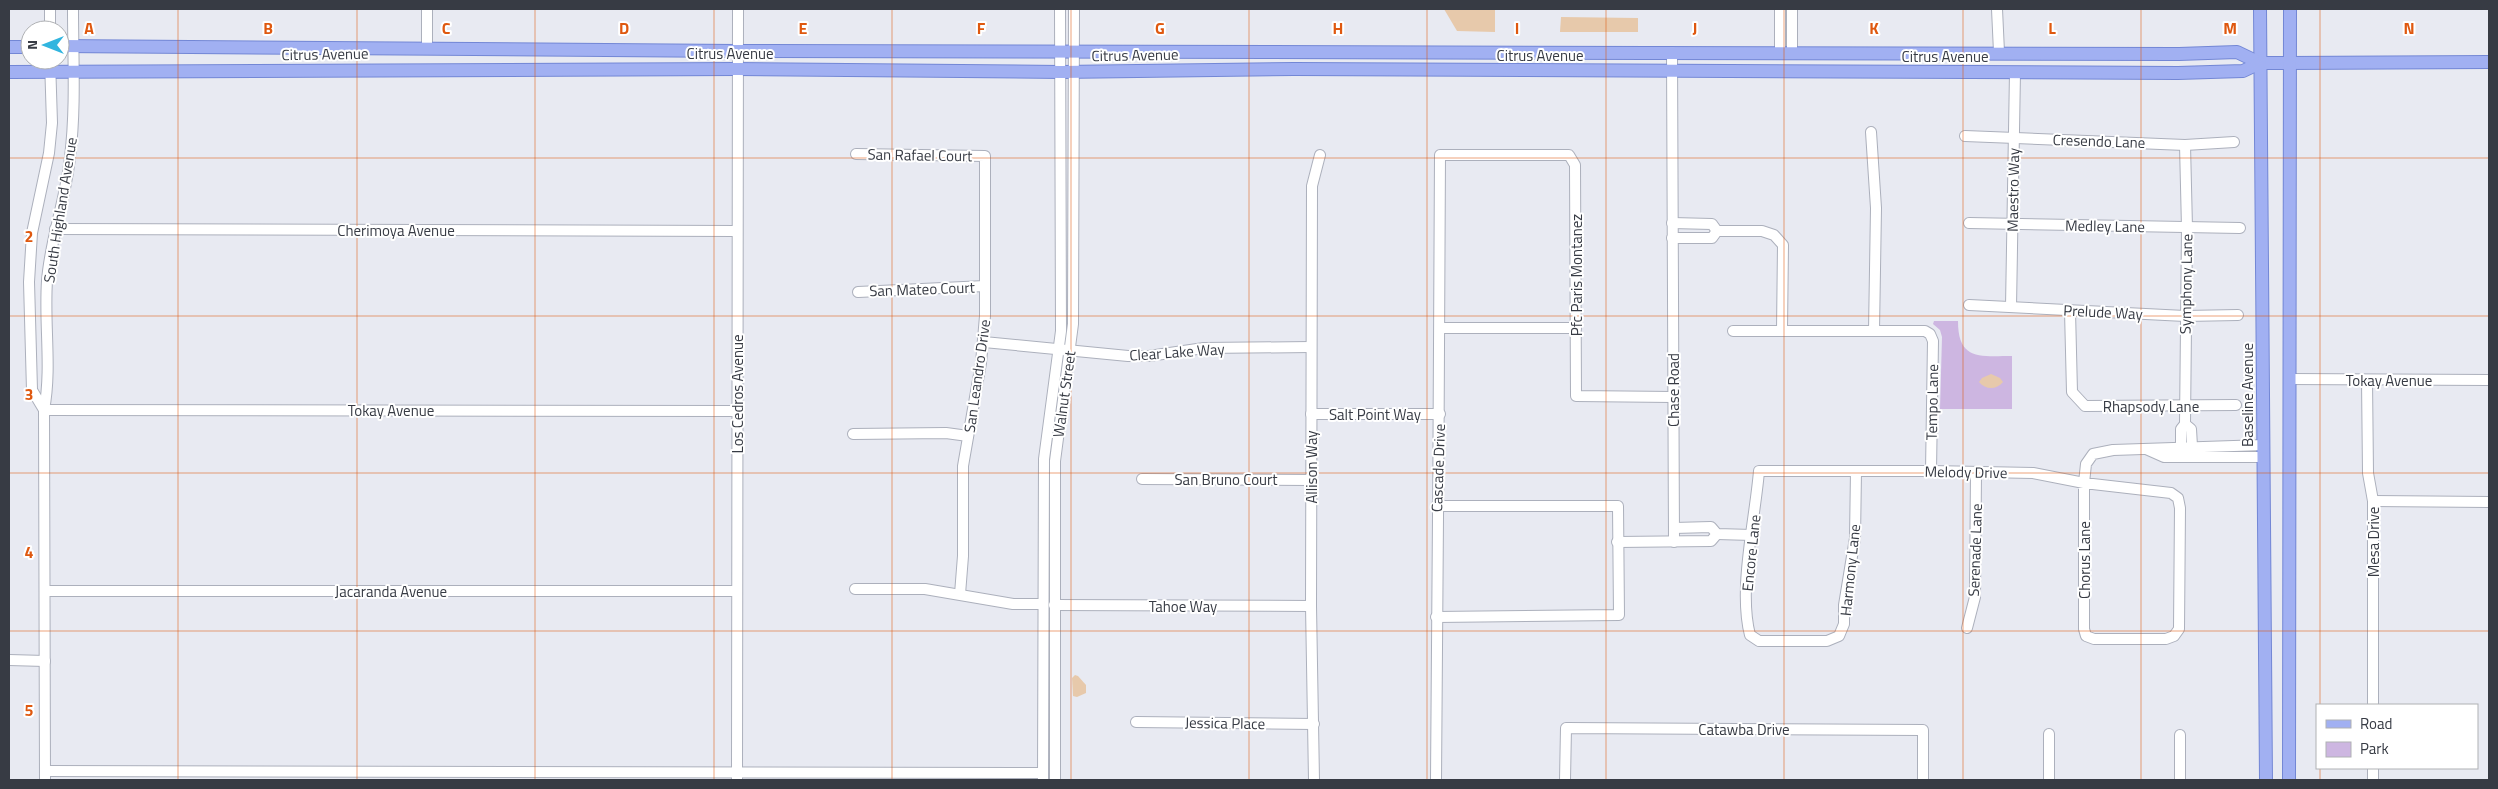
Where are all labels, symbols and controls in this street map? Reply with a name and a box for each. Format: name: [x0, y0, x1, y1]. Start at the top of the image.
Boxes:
text: A: [84, 16, 94, 40]
text: B: [263, 16, 273, 40]
text: C: [442, 16, 451, 40]
text: D: [619, 16, 629, 40]
text: E: [799, 16, 808, 40]
text: F: [977, 16, 986, 40]
text: G: [1155, 16, 1165, 40]
text: H: [1333, 16, 1343, 40]
text: I: [1515, 16, 1519, 40]
text: J: [1693, 16, 1697, 40]
text: K: [1869, 16, 1879, 40]
text: L: [2048, 16, 2056, 40]
text: M: [2223, 16, 2237, 40]
text: N: [2403, 16, 2415, 40]
north arrow: [20, 20, 70, 70]
text: N: [21, 40, 42, 50]
street label: Citrus Avenue: [281, 42, 369, 66]
street label: Citrus Avenue: [686, 42, 774, 65]
street label: Citrus Avenue: [1091, 43, 1179, 67]
street label: Citrus Avenue: [1496, 44, 1584, 67]
street label: Citrus Avenue: [1901, 45, 1989, 68]
street label: Cresendo Lane: [2052, 128, 2146, 154]
street label: South Highland Avenue: [37, 136, 83, 284]
street label: San Rafael Court: [867, 143, 973, 167]
street label: Maestro Way: [2001, 148, 2025, 232]
street label: Pfc Paris Montanez: [1565, 214, 1588, 336]
street label: Medley Lane: [2065, 214, 2145, 238]
street label: Cherimoya Avenue: [337, 219, 455, 242]
text: 2: [25, 224, 33, 248]
street label: Symphony Lane: [2174, 234, 2198, 334]
street label: San Mateo Court: [869, 276, 976, 302]
street label: Prelude Way: [2063, 298, 2143, 326]
street label: San Leandro Drive: [958, 318, 996, 434]
street label: Los Cedros Avenue: [726, 335, 749, 453]
street label: Clear Lake Way: [1129, 337, 1225, 367]
street label: Baseline Avenue: [2236, 343, 2259, 447]
street label: Walnut Street: [1047, 348, 1082, 439]
street label: Chase Road: [1662, 353, 1685, 427]
street label: Tempo Lane: [1920, 364, 1944, 440]
street label: Tokay Avenue: [2346, 369, 2432, 392]
text: 3: [25, 382, 33, 406]
street label: Rhapsody Lane: [2103, 395, 2199, 418]
street label: Tokay Avenue: [348, 399, 434, 422]
street label: Salt Point Way: [1329, 403, 1421, 426]
street label: Cascade Drive: [1425, 423, 1451, 513]
street label: Allison Way: [1300, 430, 1323, 504]
street label: Melody Drive: [1924, 460, 2008, 484]
street label: San Bruno Court: [1174, 468, 1278, 491]
street label: Serenade Lane: [1962, 503, 1988, 597]
street label: Mesa Drive: [2362, 507, 2385, 577]
street label: Encore Lane: [1736, 514, 1766, 592]
street label: Chorus Lane: [2073, 521, 2096, 599]
street label: Harmony Lane: [1834, 523, 1866, 617]
text: 4: [25, 540, 34, 564]
street label: Jacaranda Avenue: [335, 580, 447, 603]
street label: Tahoe Way: [1149, 595, 1217, 618]
text: 5: [25, 698, 34, 722]
legend: [2316, 704, 2478, 769]
street label: Jessica Place: [1185, 711, 1265, 735]
text: Road: [2360, 712, 2392, 735]
street label: Catawba Drive: [1698, 718, 1790, 741]
text: Park: [2360, 737, 2389, 760]

